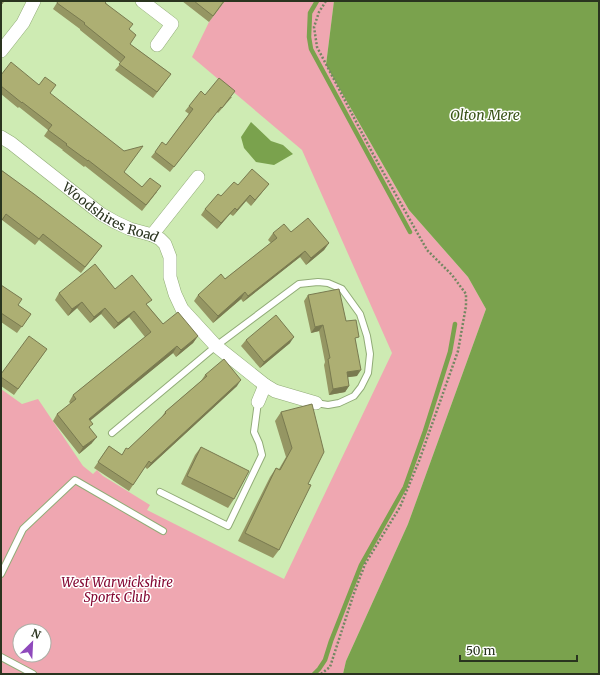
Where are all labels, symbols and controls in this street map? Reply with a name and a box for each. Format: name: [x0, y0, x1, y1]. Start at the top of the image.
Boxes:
water label: Olton Mere: [450, 106, 520, 124]
street label: Woodshires Road: [58, 178, 162, 246]
park label: West Warwickshire Sports Club: [61, 574, 173, 606]
north arrow: [12, 623, 52, 663]
text: N: [29, 626, 43, 642]
scale bar: [460, 637, 577, 663]
text: 50 m: [466, 643, 495, 658]

